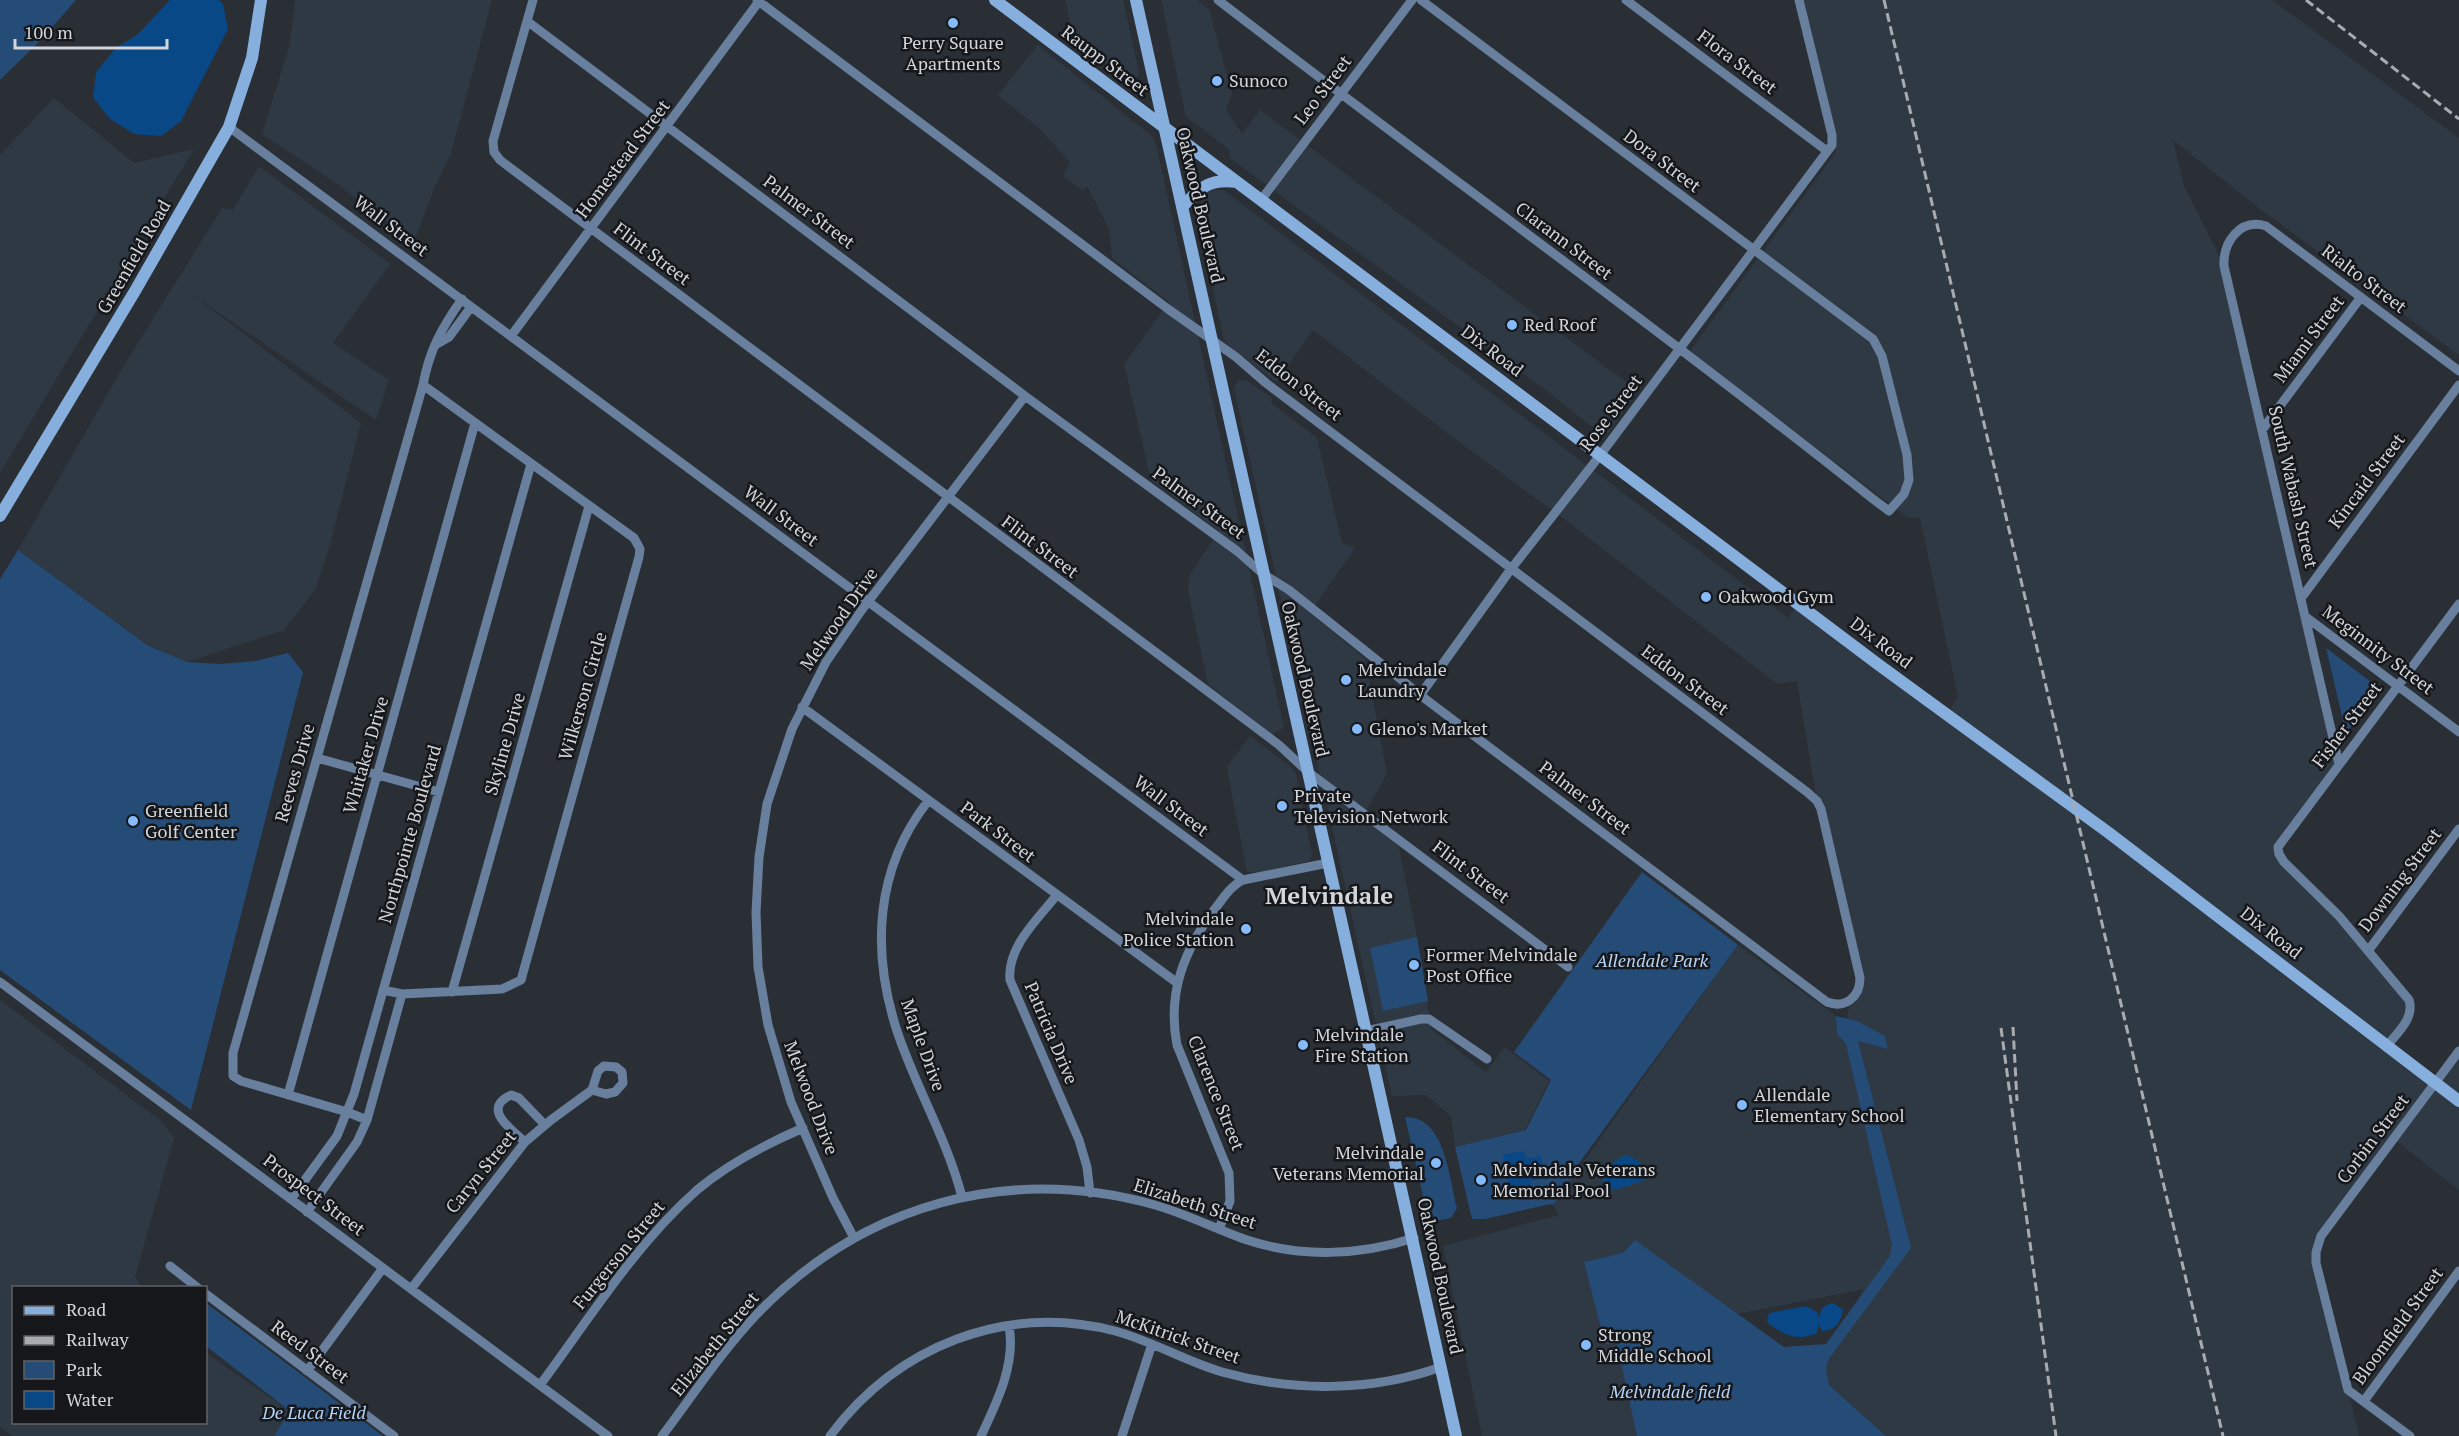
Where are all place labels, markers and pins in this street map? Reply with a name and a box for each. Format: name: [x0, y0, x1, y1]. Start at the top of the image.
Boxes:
marker: Perry Square Apartments: [946, 16, 960, 30]
place label: Perry Square Apartments: [902, 30, 1004, 75]
place label: Sunoco: [1229, 68, 1288, 92]
marker: Sunoco: [1210, 74, 1224, 88]
place label: Red Roof: [1524, 312, 1598, 336]
marker: Red Roof: [1505, 318, 1519, 332]
place label: Oakwood Gym: [1718, 584, 1834, 608]
marker: Oakwood Gym: [1699, 590, 1713, 604]
place label: Melvindale Laundry: [1358, 657, 1447, 702]
marker: Melvindale Laundry: [1339, 673, 1353, 687]
place label: Gleno's Market: [1369, 716, 1488, 740]
marker: Gleno's Market: [1350, 722, 1364, 736]
place label: Private Television Network: [1294, 783, 1449, 828]
place label: Greenfield Golf Center: [145, 798, 237, 843]
marker: Private Television Network: [1275, 799, 1289, 813]
marker: Greenfield Golf Center: [126, 814, 140, 828]
place label: Melvindale Police Station: [1123, 906, 1234, 951]
marker: Melvindale Police Station: [1239, 922, 1253, 936]
place label: Former Melvindale Post Office: [1426, 942, 1577, 987]
marker: Former Melvindale Post Office: [1407, 958, 1421, 972]
place label: Melvindale Fire Station: [1315, 1022, 1409, 1067]
marker: Melvindale Fire Station: [1296, 1038, 1310, 1052]
place label: Allendale Elementary School: [1754, 1082, 1905, 1127]
marker: Allendale Elementary School: [1735, 1098, 1749, 1112]
place label: Melvindale Veterans Memorial: [1273, 1140, 1424, 1185]
marker: Melvindale Veterans Memorial: [1429, 1156, 1443, 1170]
place label: Melvindale Veterans Memorial Pool: [1493, 1157, 1656, 1202]
marker: Melvindale Veterans Memorial Pool: [1474, 1173, 1488, 1187]
place label: Strong Middle School: [1598, 1322, 1712, 1367]
marker: Strong Middle School: [1579, 1338, 1593, 1352]

